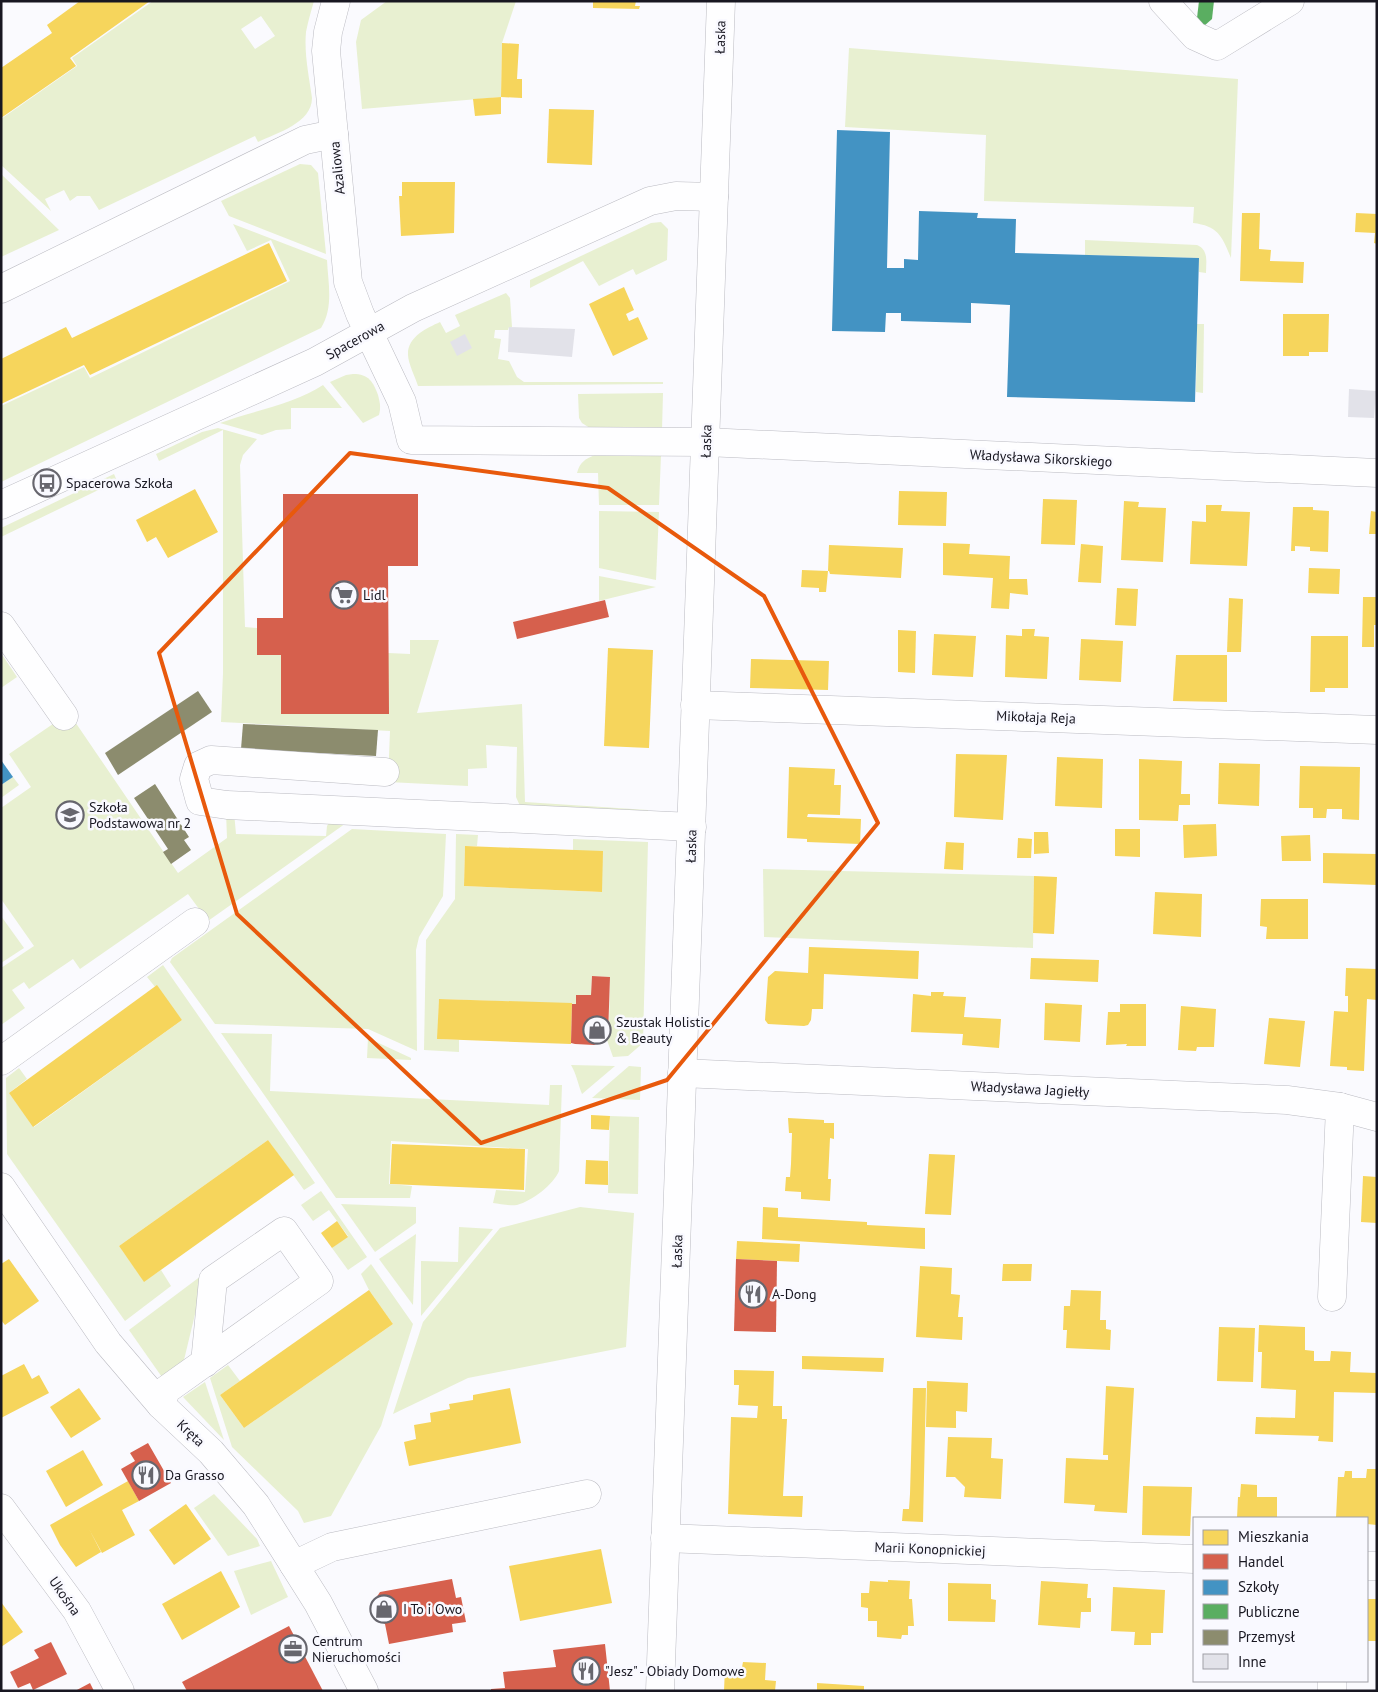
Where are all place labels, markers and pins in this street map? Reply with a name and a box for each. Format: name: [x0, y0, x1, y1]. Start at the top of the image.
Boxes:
bus stop icon: Spacerowa Szkoła: [32, 468, 62, 498]
place label: Spacerowa Szkoła: [66, 474, 173, 492]
supermarket icon: Lidl: [329, 580, 359, 610]
place label: Lidl: [363, 586, 386, 604]
place label: Szkoła Podstawowa nr 2: [89, 798, 191, 832]
school or university icon: Szkoła Podstawowa nr 2: [55, 800, 85, 830]
place label: Szustak Holistic & Beauty: [616, 1013, 710, 1047]
shop icon: Szustak Holistic & Beauty: [582, 1015, 612, 1045]
restaurant icon: A-Dong: [738, 1279, 768, 1309]
place label: A-Dong: [772, 1285, 817, 1303]
restaurant icon: Da Grasso: [131, 1460, 161, 1490]
place label: Da Grasso: [165, 1466, 224, 1484]
shop icon: I To i Owo: [369, 1594, 399, 1624]
place label: I To i Owo: [403, 1600, 462, 1618]
place label: Centrum Nieruchomości: [312, 1632, 401, 1666]
office icon: Centrum Nieruchomości: [278, 1634, 308, 1664]
restaurant icon: "Jesz" - Obiady Domowe: [571, 1656, 601, 1686]
place label: "Jesz" - Obiady Domowe: [605, 1662, 745, 1680]

